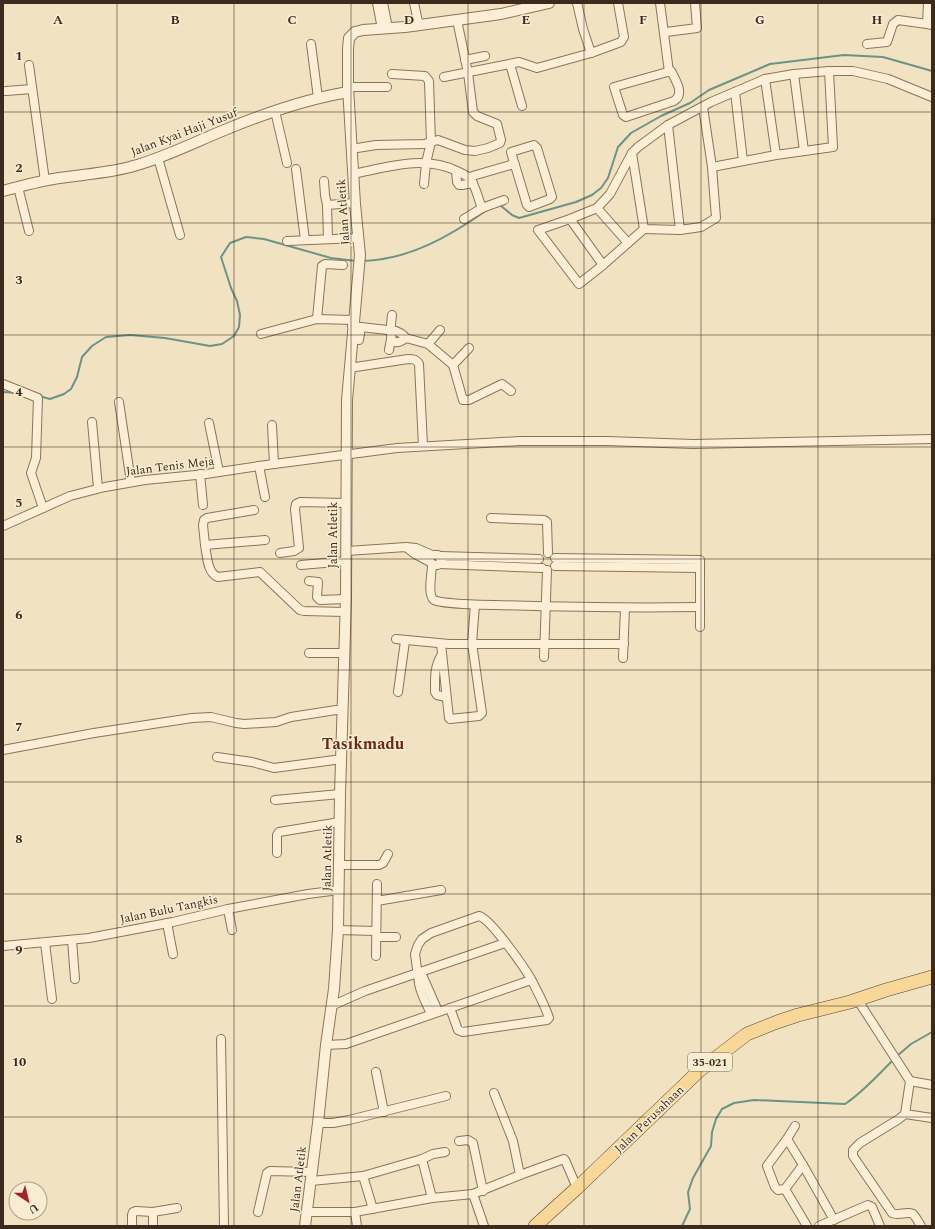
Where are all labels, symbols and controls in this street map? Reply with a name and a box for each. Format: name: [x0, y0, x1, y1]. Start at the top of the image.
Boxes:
text: A: [53, 10, 63, 30]
text: B: [170, 10, 180, 30]
text: C: [287, 10, 297, 30]
text: D: [404, 10, 414, 30]
text: E: [522, 10, 531, 30]
text: F: [639, 10, 647, 30]
text: G: [755, 10, 765, 30]
text: H: [872, 10, 883, 30]
text: 1: [15, 46, 23, 66]
street label: Jalan Kyai Haji Yusuf: [128, 103, 241, 162]
text: 2: [15, 158, 23, 178]
street label: Jalan Atletik: [332, 178, 355, 246]
text: 3: [15, 270, 23, 290]
text: 4: [15, 382, 23, 402]
street label: Jalan Tenis Meja: [125, 452, 215, 481]
text: 5: [15, 493, 23, 513]
street label: Jalan Atletik: [324, 501, 343, 568]
text: 6: [15, 605, 23, 625]
text: 7: [15, 717, 23, 737]
district label: Tasikmadu: [322, 732, 405, 756]
street label: Jalan Atletik: [317, 824, 338, 891]
text: 8: [15, 829, 23, 849]
street label: Jalan Bulu Tangkis: [118, 890, 220, 929]
text: 9: [15, 940, 23, 960]
text: 10: [12, 1052, 26, 1072]
road number: 35-021: [688, 1053, 732, 1071]
street label: Jalan Perusahaan: [610, 1081, 689, 1158]
street label: Jalan Atletik: [285, 1145, 312, 1213]
north arrow: [8, 1181, 48, 1221]
text: U: [25, 1199, 42, 1218]

